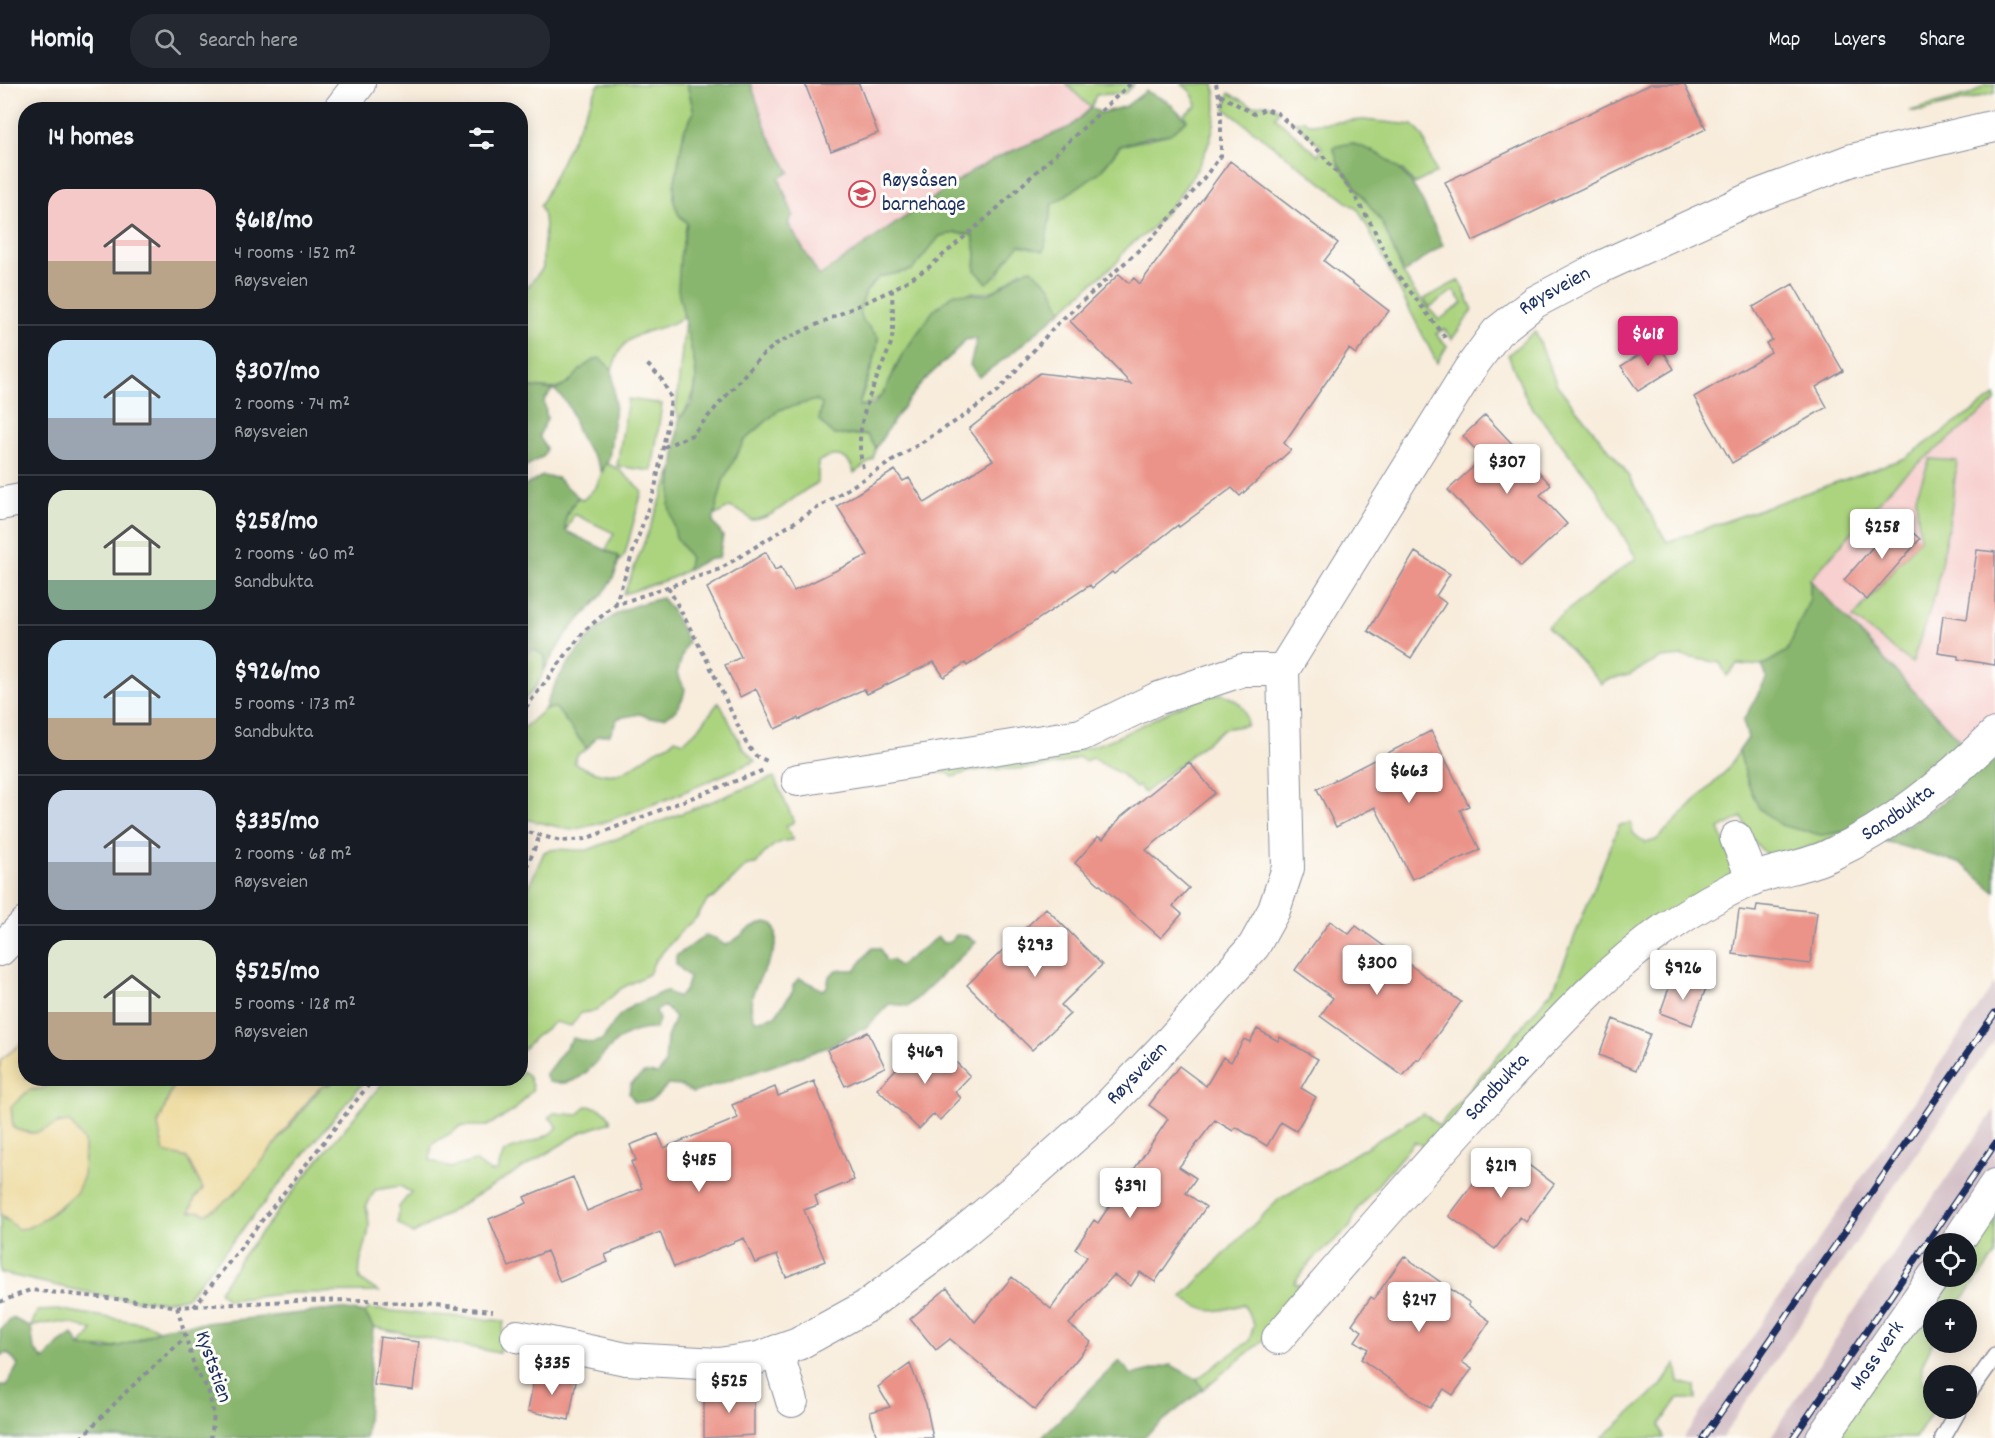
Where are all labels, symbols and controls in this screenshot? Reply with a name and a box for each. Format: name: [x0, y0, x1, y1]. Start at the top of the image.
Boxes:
search box: [130, 14, 550, 68]
text: Homiq: [30, 21, 94, 61]
icon: search: [151, 25, 184, 58]
text: Search here: [199, 26, 298, 57]
text: Map: [1769, 26, 1800, 56]
text: Layers: [1833, 26, 1886, 56]
text: Share: [1919, 26, 1965, 56]
text: 14 homes: [48, 120, 134, 157]
icon: filters: [465, 122, 498, 155]
place label: Røysåsen barnehage: [882, 167, 966, 221]
school or university icon: Røysåsen barnehage: [847, 179, 877, 209]
text: $618/mo: [234, 203, 313, 240]
icon: home: [96, 213, 168, 285]
text: 4 rooms · 152 m²: [234, 240, 356, 268]
street label: Røysveien: [1513, 260, 1596, 324]
text: Røysveien: [234, 268, 308, 296]
pin: $618: [1612, 316, 1684, 367]
text: $618: [1632, 321, 1664, 349]
text: $307/mo: [234, 354, 320, 391]
icon: home: [96, 364, 168, 436]
text: 2 rooms · 74 m²: [234, 391, 350, 419]
text: Røysveien: [234, 419, 308, 447]
pin: $307: [1471, 444, 1543, 495]
text: $307: [1488, 449, 1526, 477]
text: $258/mo: [234, 504, 318, 541]
pin: $258: [1846, 509, 1918, 560]
icon: home: [96, 514, 168, 586]
text: $258: [1864, 514, 1900, 542]
text: 2 rooms · 60 m²: [234, 541, 355, 569]
text: Sandbukta: [234, 569, 313, 597]
text: $926/mo: [234, 654, 320, 691]
icon: home: [96, 664, 168, 736]
text: 5 rooms · 173 m²: [234, 691, 355, 719]
text: Sandbukta: [234, 719, 313, 747]
pin: $663: [1373, 753, 1445, 804]
text: $663: [1390, 758, 1428, 786]
street label: Sandbukta: [1856, 778, 1942, 850]
text: $335/mo: [234, 804, 319, 841]
icon: home: [96, 814, 168, 886]
text: 2 rooms · 68 m²: [234, 841, 352, 869]
text: Røysveien: [234, 869, 308, 897]
pin: $293: [999, 927, 1071, 978]
text: $293: [1017, 932, 1053, 960]
pin: $300: [1341, 945, 1413, 996]
text: $300: [1357, 950, 1397, 978]
pin: $926: [1647, 950, 1719, 1001]
text: $525/mo: [234, 954, 319, 991]
text: $926: [1664, 955, 1702, 983]
icon: home: [96, 964, 168, 1036]
text: 5 rooms · 128 m²: [234, 991, 356, 1019]
text: Røysveien: [234, 1019, 308, 1047]
pin: $469: [889, 1034, 961, 1085]
street label: Røysveien: [1100, 1036, 1176, 1113]
text: $469: [906, 1039, 944, 1067]
street label: Sandbukta: [1459, 1046, 1538, 1129]
pin: $485: [663, 1142, 735, 1193]
text: $485: [681, 1147, 717, 1175]
pin: $219: [1465, 1148, 1537, 1199]
text: $219: [1485, 1153, 1517, 1181]
pin: $391: [1094, 1168, 1166, 1219]
text: $391: [1114, 1173, 1146, 1201]
map controls: [1923, 1233, 1977, 1419]
button: locate: [1923, 1233, 1977, 1287]
pin: $247: [1383, 1282, 1455, 1333]
text: $247: [1402, 1287, 1436, 1315]
button: +: [1923, 1299, 1977, 1353]
street label: Moss verk: [1844, 1316, 1913, 1397]
street label: Kyststien: [186, 1327, 238, 1407]
pin: $335: [516, 1345, 588, 1396]
text: $335: [533, 1350, 571, 1378]
pin: $525: [693, 1363, 765, 1414]
button: −: [1923, 1365, 1977, 1419]
text: $525: [710, 1368, 748, 1396]

